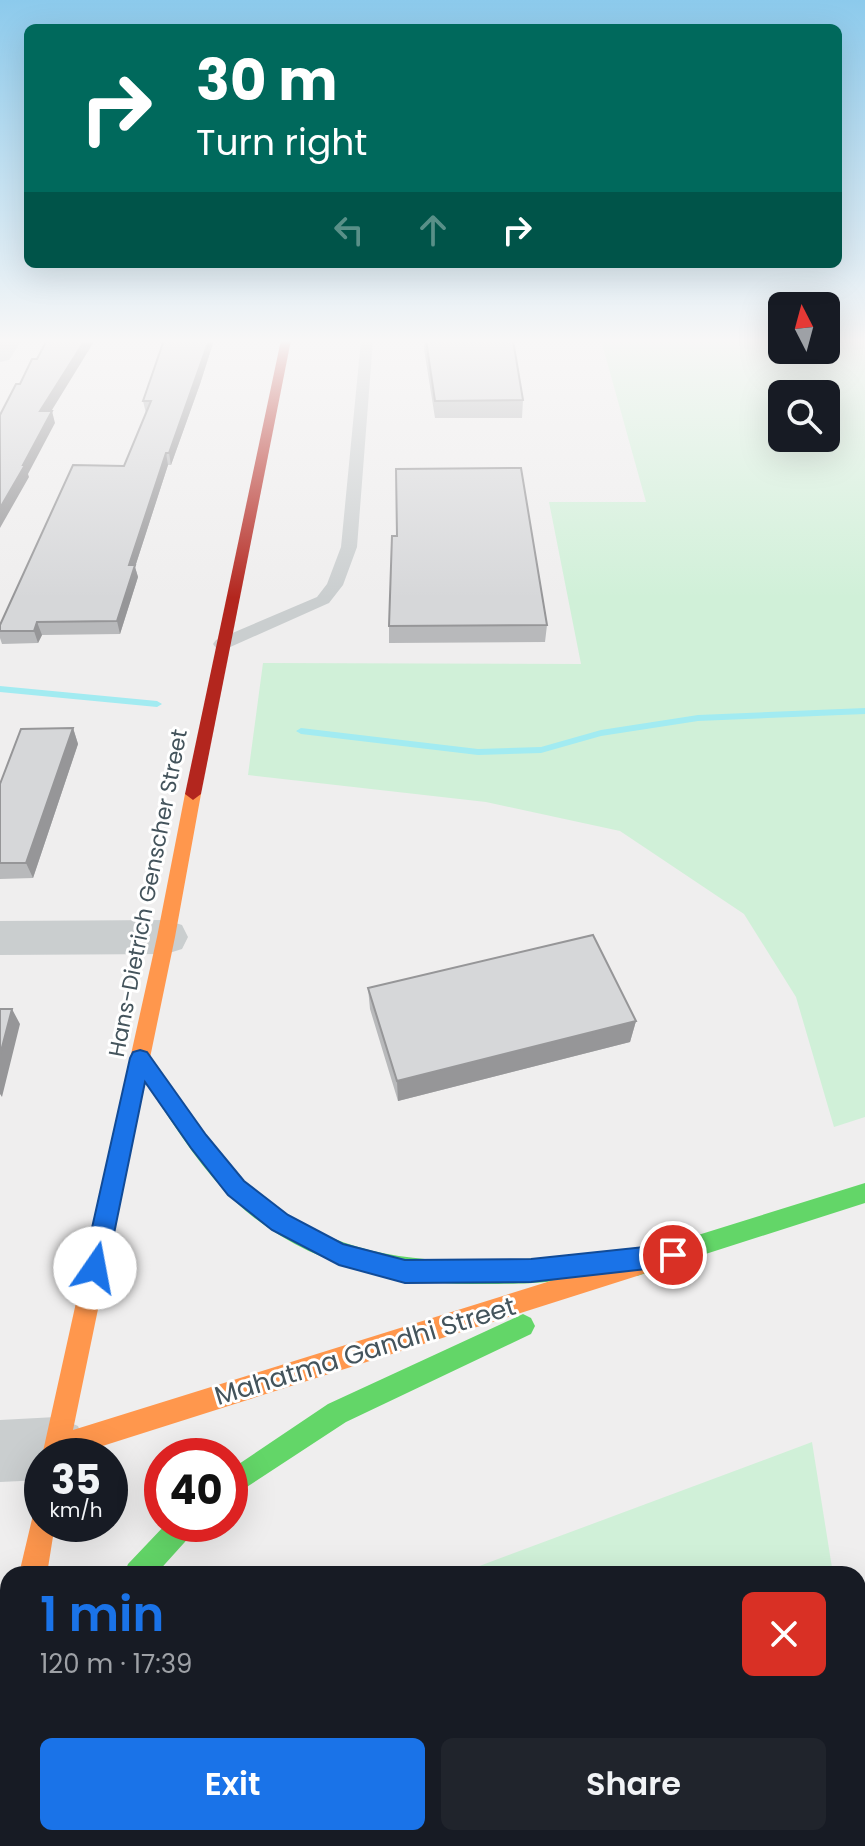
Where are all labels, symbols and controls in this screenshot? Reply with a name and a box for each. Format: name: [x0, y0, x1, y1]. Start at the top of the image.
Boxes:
text: 30 m: [196, 41, 338, 120]
icon: right: [64, 56, 168, 160]
text: Turn right: [196, 117, 367, 168]
icon: left: [327, 208, 371, 252]
icon: ahead: [411, 208, 455, 252]
icon: right: [495, 208, 539, 252]
north arrow: [768, 292, 840, 364]
map controls: [768, 292, 840, 452]
button: search: [768, 380, 840, 452]
street label: Hans-Dietrich Genscher Street: [101, 726, 195, 1060]
pin: [639, 1221, 707, 1289]
position arrow: [53, 1226, 137, 1310]
icon: arrive: [651, 1233, 695, 1277]
street label: Mahatma Gandhi Street: [210, 1288, 520, 1414]
speed limit sign: 40: [144, 1438, 248, 1542]
text: 35: [51, 1452, 101, 1508]
text: km/h: [49, 1496, 103, 1524]
text: 1 min: [40, 1581, 164, 1648]
button: close: [742, 1592, 826, 1676]
text: 120 m · 17:39: [40, 1646, 192, 1682]
button: Exit: [40, 1738, 425, 1830]
button: Share: [441, 1738, 826, 1830]

